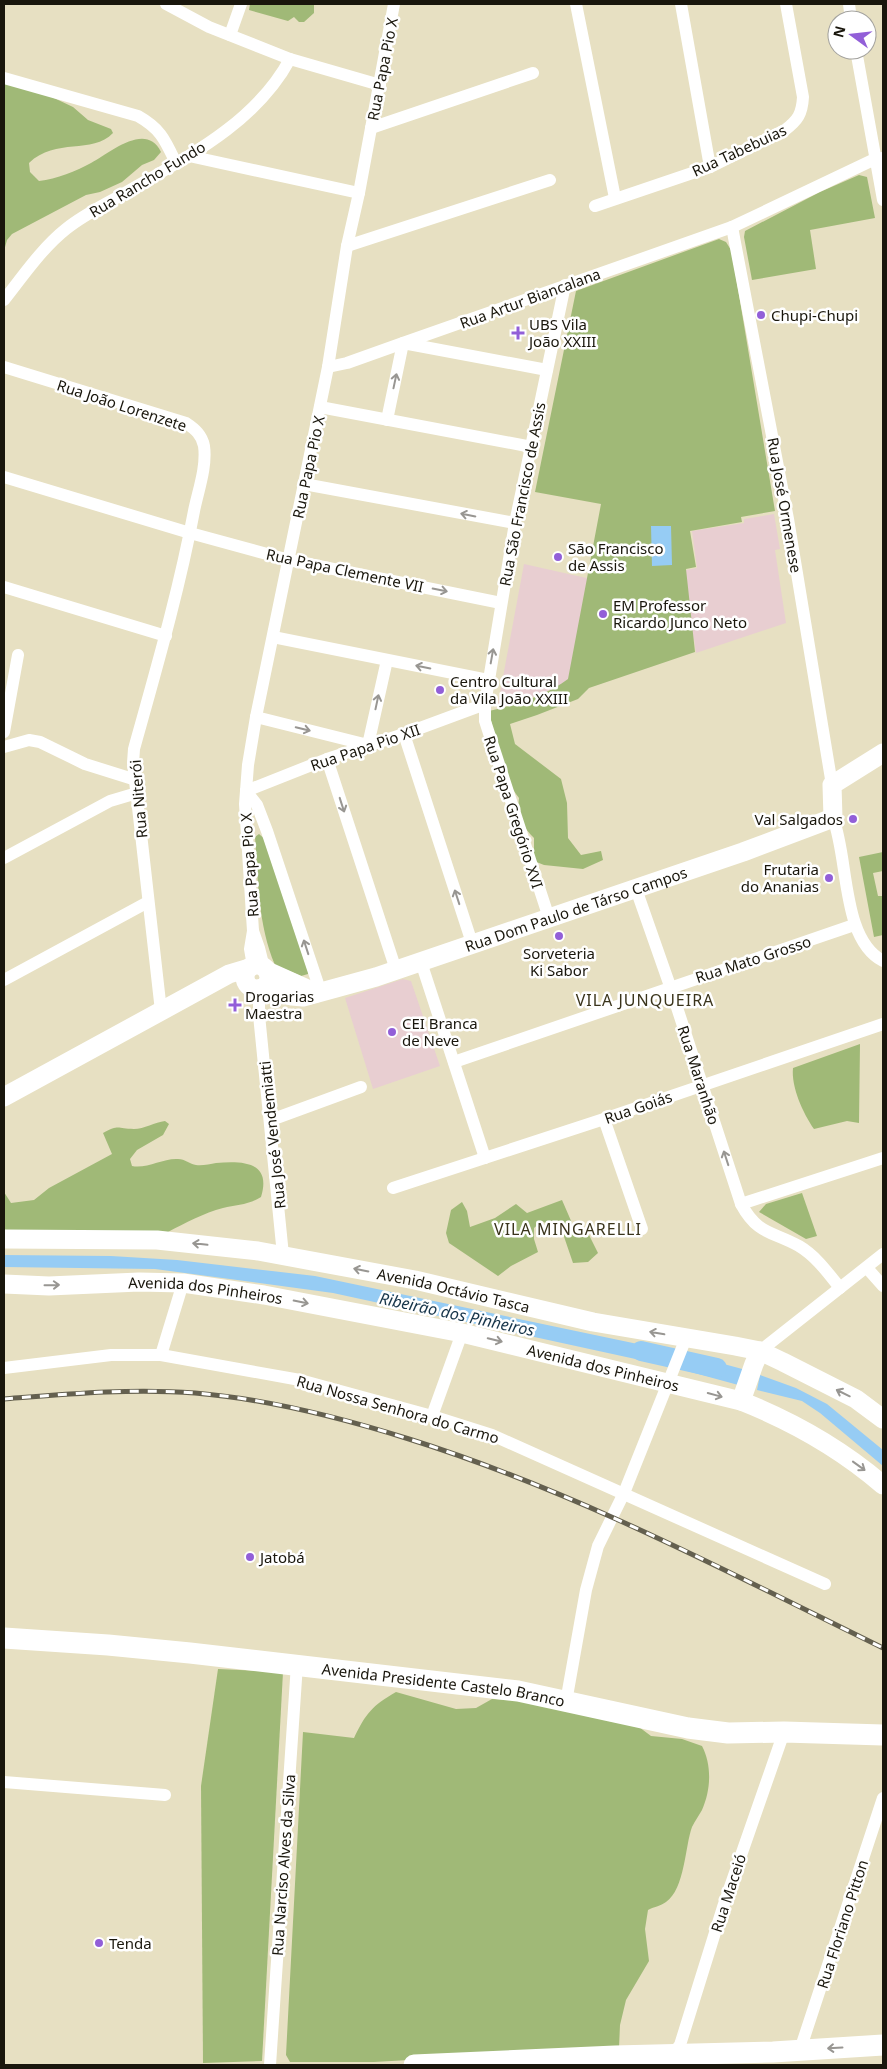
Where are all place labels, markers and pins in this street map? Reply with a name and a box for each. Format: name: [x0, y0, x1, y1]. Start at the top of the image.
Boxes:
place label: Chupi-Chupi: [771, 305, 858, 325]
marker: Chupi-Chupi: [755, 309, 767, 321]
place label: UBS Vila João XXIII: [527, 314, 596, 351]
marker: UBS Vila João XXIII: [511, 326, 525, 340]
place label: São Francisco de Assis: [568, 538, 664, 575]
marker: São Francisco de Assis: [552, 551, 564, 563]
place label: EM Professor Ricardo Junco Neto: [613, 595, 747, 632]
marker: EM Professor Ricardo Junco Neto: [597, 608, 609, 620]
place label: Centro Cultural da Vila João XXIII: [450, 671, 568, 708]
marker: Centro Cultural da Vila João XXIII: [434, 684, 446, 696]
place label: Val Salgados: [754, 809, 843, 829]
marker: Val Salgados: [847, 813, 859, 825]
place label: Frutaria do Ananias: [741, 859, 819, 896]
marker: Frutaria do Ananias: [823, 872, 835, 884]
marker: Sorveteria Ki Sabor: [553, 930, 565, 942]
place label: Sorveteria Ki Sabor: [523, 943, 595, 980]
place label: Drogarias Maestra: [245, 986, 314, 1023]
marker: Drogarias Maestra: [229, 999, 241, 1011]
place label: CEI Branca de Neve: [402, 1013, 478, 1050]
marker: CEI Branca de Neve: [386, 1026, 398, 1038]
place label: Jatobá: [258, 1547, 305, 1567]
marker: Jatobá: [244, 1551, 256, 1563]
place label: Tenda: [109, 1933, 152, 1953]
marker: Tenda: [93, 1937, 105, 1949]

